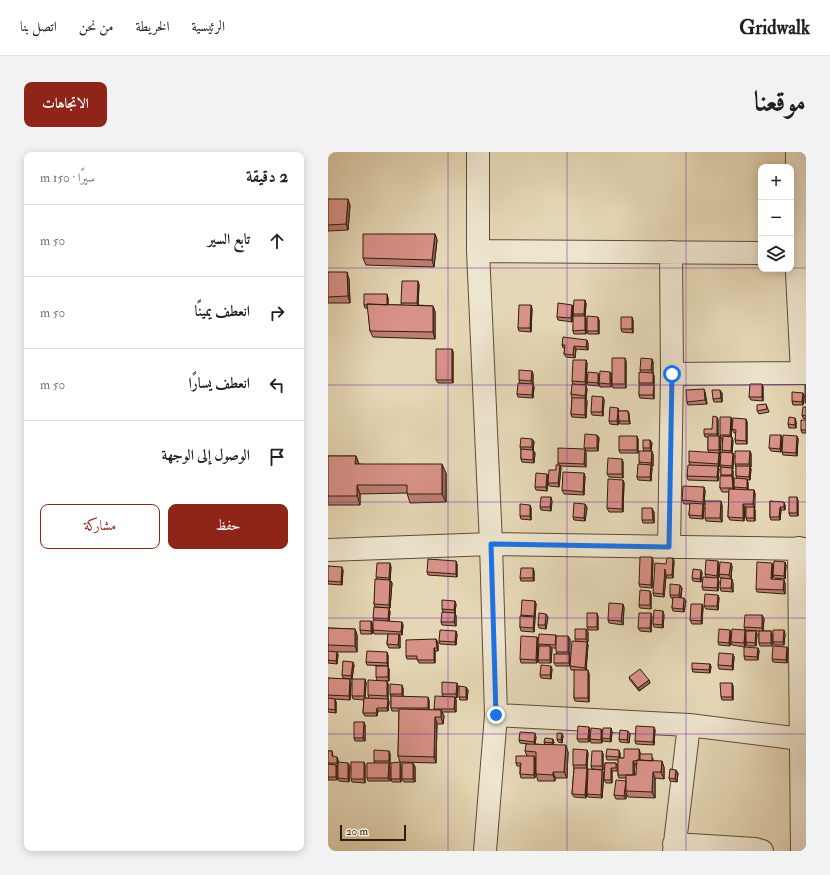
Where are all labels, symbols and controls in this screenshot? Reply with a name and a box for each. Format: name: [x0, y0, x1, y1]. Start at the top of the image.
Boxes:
text: Gridwalk: [739, 16, 810, 40]
text: اتصل بنا: [20, 18, 57, 35]
text: من نحن: [79, 18, 113, 35]
text: الخريطة: [135, 18, 169, 35]
text: الرئيسية: [191, 18, 225, 35]
button: الاتجاهات: [24, 82, 107, 127]
text: موقعنا: [754, 85, 806, 120]
map controls: [758, 164, 794, 272]
button: +: [758, 164, 794, 200]
text: 2 دقيقة: [246, 166, 288, 187]
text: سيرًا · 150 m: [40, 170, 95, 186]
button: −: [758, 200, 794, 236]
text: تابع السير: [208, 230, 250, 249]
icon: ahead: [266, 230, 288, 252]
text: 50 m: [40, 233, 65, 249]
button: layers: [758, 236, 794, 272]
text: انعطف يمينًا: [195, 302, 250, 321]
icon: right: [266, 302, 288, 324]
text: 50 m: [40, 305, 65, 321]
route start: [663, 365, 681, 383]
text: انعطف يسارًا: [189, 374, 250, 393]
icon: left: [266, 374, 288, 396]
text: 50 m: [40, 377, 65, 393]
text: الوصول إلى الوجهة: [162, 446, 250, 465]
icon: arrive: [266, 446, 288, 468]
button: مشاركة: [40, 504, 160, 549]
button: حفظ: [168, 504, 288, 549]
route end: [487, 706, 505, 724]
scale bar: [340, 823, 406, 842]
text: 20 m: [346, 825, 368, 838]

